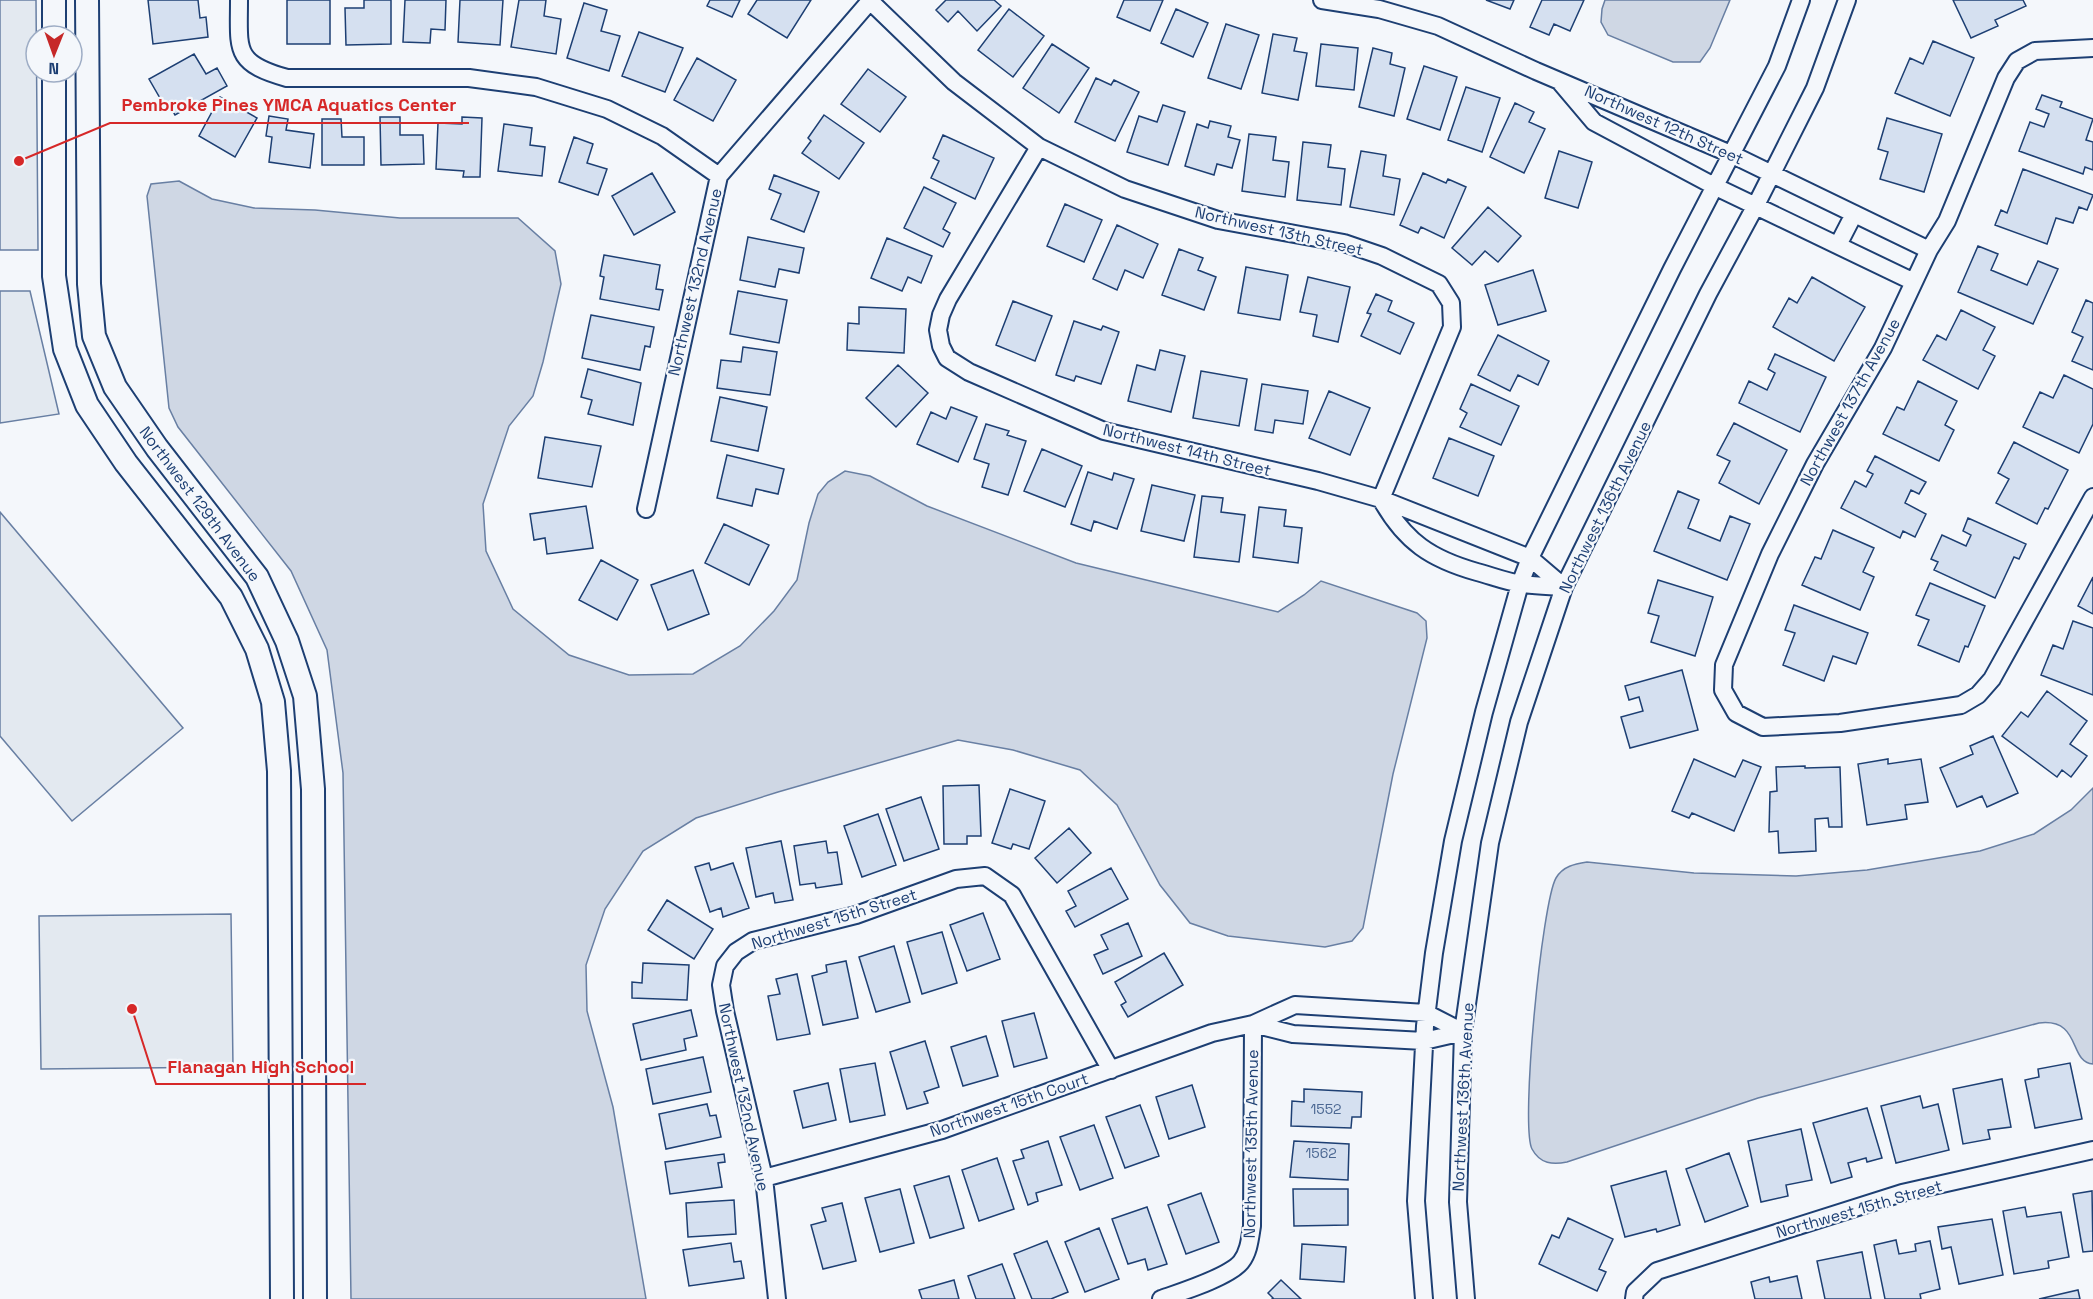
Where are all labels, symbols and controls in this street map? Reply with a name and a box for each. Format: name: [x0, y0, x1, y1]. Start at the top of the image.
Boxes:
north arrow: [24, 24, 84, 84]
text: N: [48, 58, 59, 79]
street label: Northwest 12th Street: [1581, 80, 1747, 170]
callout: Pembroke Pines YMCA Aquatics Center: [110, 87, 469, 123]
text: Pembroke Pines YMCA Aquatics Center: [122, 93, 456, 116]
street label: Northwest 132nd Avenue: [663, 186, 727, 378]
street label: Northwest 13th Street: [1193, 201, 1365, 261]
street label: Northwest 137th Avenue: [1795, 315, 1905, 489]
street label: Northwest 136th Avenue: [1554, 417, 1656, 597]
street label: Northwest 14th Street: [1101, 419, 1273, 481]
street label: Northwest 129th Avenue: [135, 422, 265, 586]
street label: Northwest 15th Street: [749, 884, 919, 954]
street label: Northwest 132nd Avenue: [714, 1001, 774, 1193]
street label: Northwest 136th Avenue: [1448, 1002, 1478, 1192]
callout: Flanagan High School: [156, 1048, 366, 1084]
street label: Northwest 135th Avenue: [1239, 1049, 1263, 1239]
text: Flanagan High School: [168, 1055, 354, 1078]
street label: Northwest 15th Court: [927, 1068, 1091, 1142]
house number: 1552: [1311, 1100, 1341, 1118]
house number: 1562: [1305, 1144, 1337, 1162]
street label: Northwest 15th Street: [1773, 1175, 1945, 1243]

